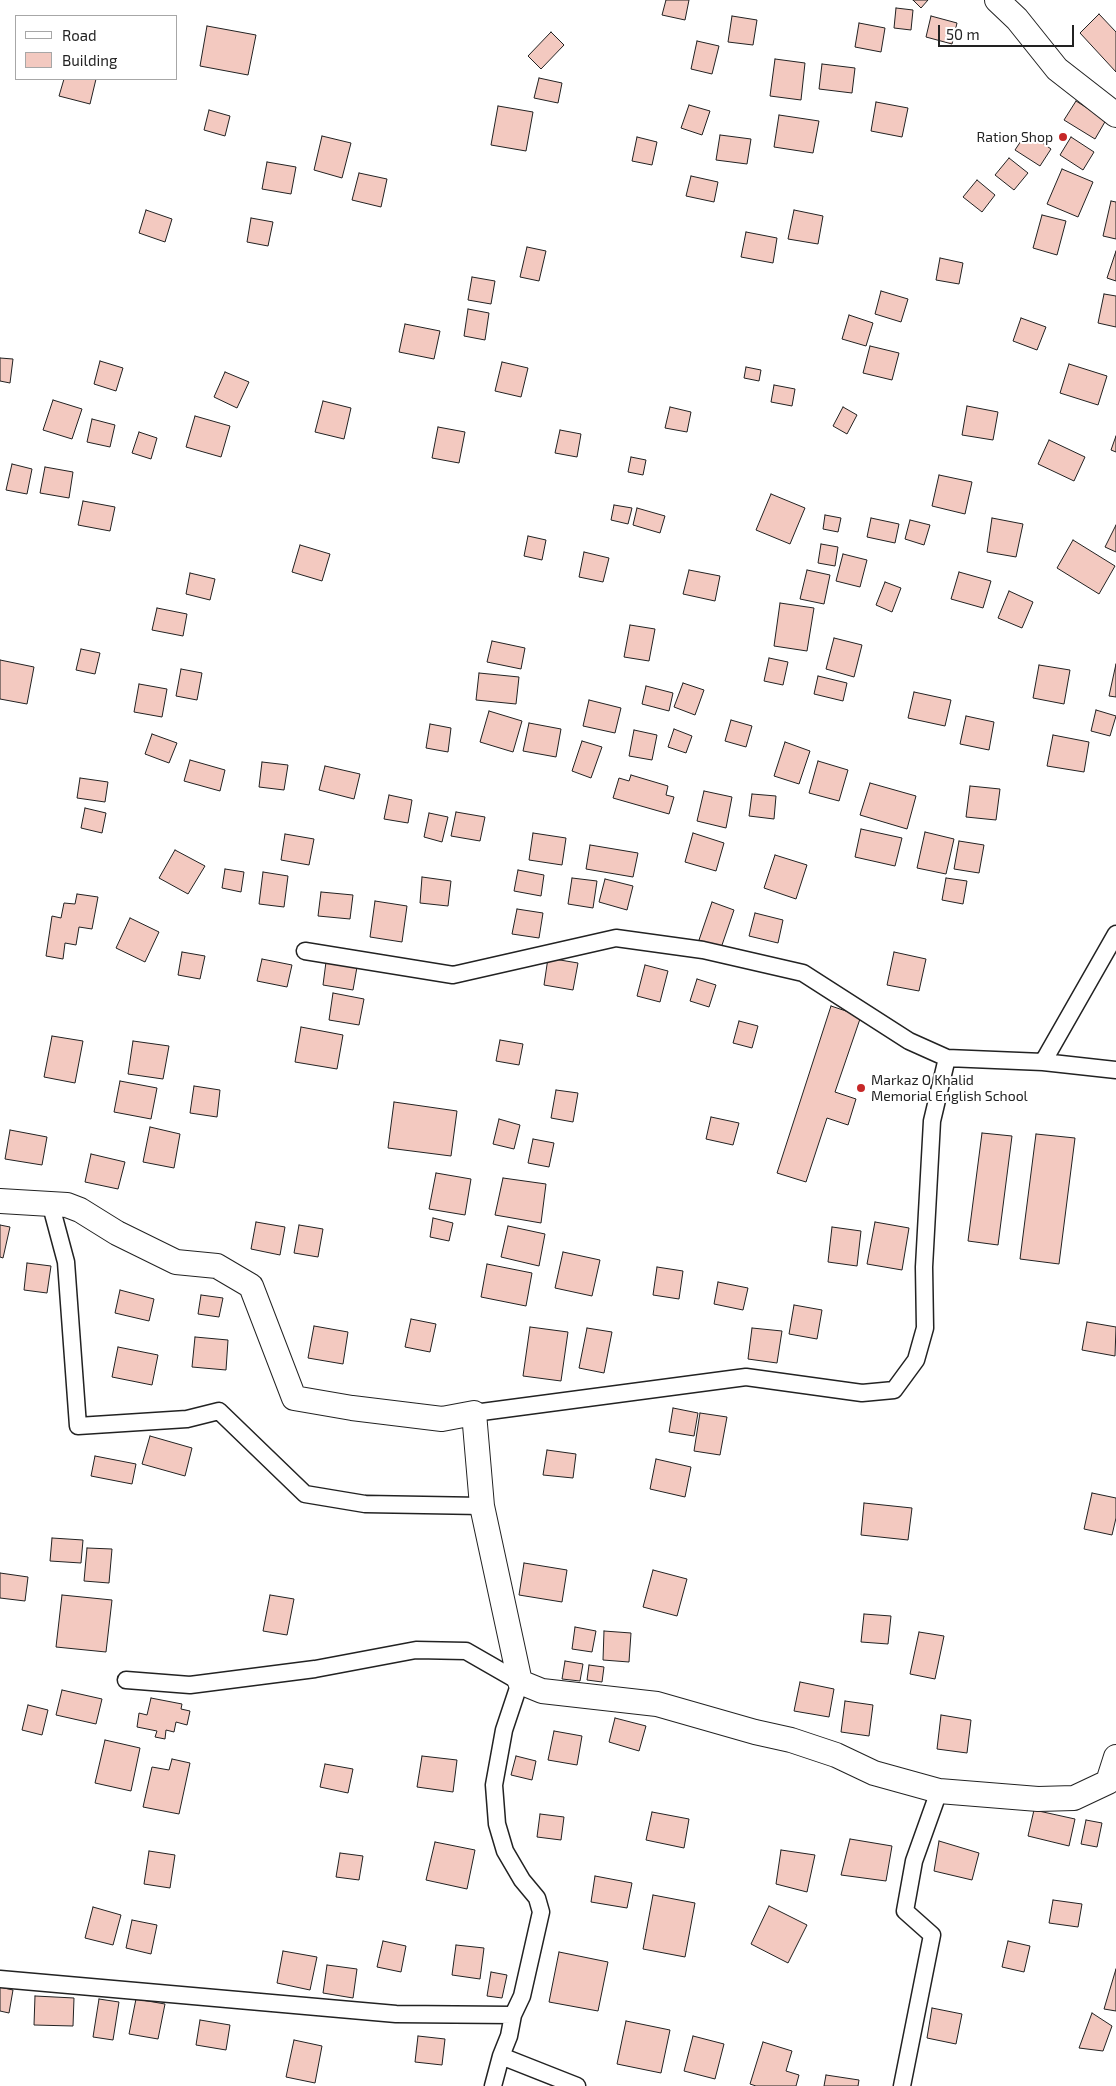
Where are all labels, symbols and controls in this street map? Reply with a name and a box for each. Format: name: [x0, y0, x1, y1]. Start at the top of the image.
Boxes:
legend: [15, 15, 178, 80]
scale bar: [941, 15, 1077, 47]
text: 50 m: [946, 25, 980, 43]
text: Road: [62, 26, 97, 44]
text: Building: [62, 51, 117, 69]
place label: Ration Shop: [977, 129, 1053, 145]
marker: Ration Shop: [1057, 131, 1069, 143]
place label: Markaz O Khalid Memorial English School: [871, 1072, 1028, 1104]
marker: Markaz O Khalid Memorial English School: [855, 1082, 867, 1094]

